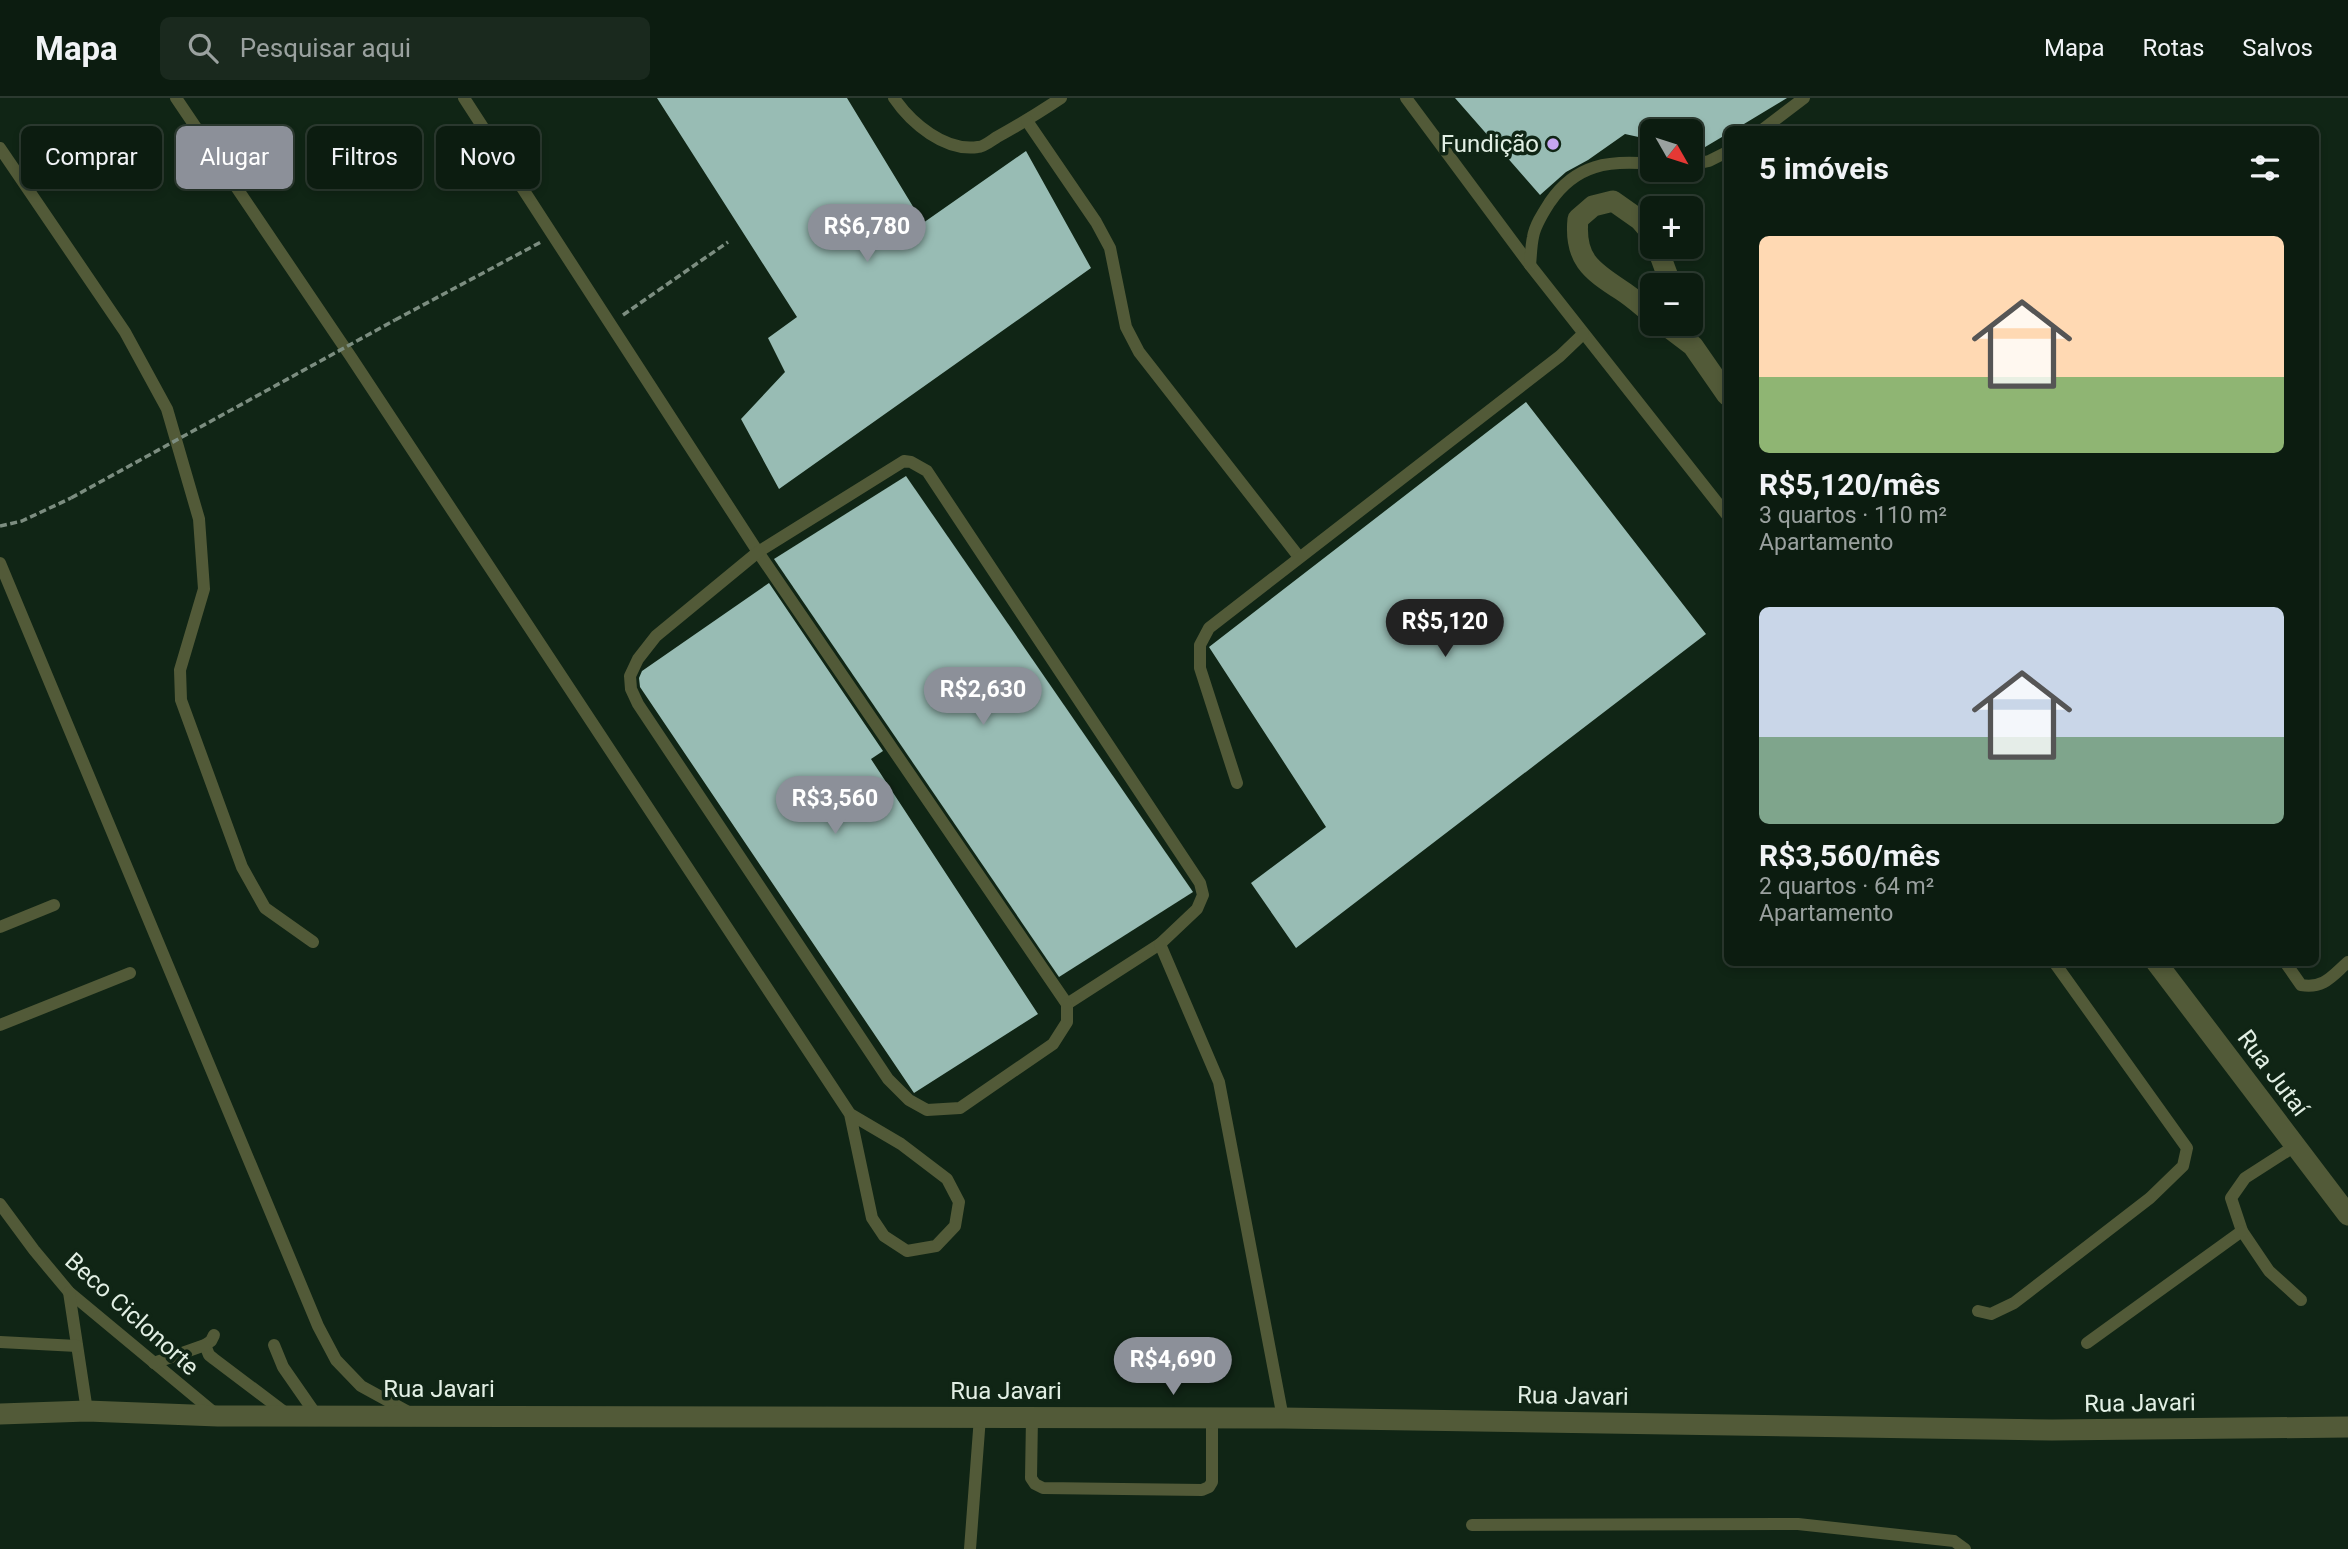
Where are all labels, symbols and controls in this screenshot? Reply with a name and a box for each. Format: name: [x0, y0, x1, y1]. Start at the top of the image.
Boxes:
search box: [160, 17, 650, 80]
text: Mapa: [35, 29, 118, 68]
icon: search: [184, 29, 222, 67]
text: Pesquisar aqui: [240, 33, 411, 63]
text: Mapa: [2044, 34, 2105, 62]
text: Rotas: [2143, 34, 2204, 62]
text: Salvos: [2242, 34, 2313, 62]
north arrow: [1640, 119, 1703, 182]
map controls: [1640, 119, 1703, 336]
chip: Comprar: [21, 126, 162, 189]
chip: Alugar: [176, 126, 293, 189]
chip: Filtros: [307, 126, 422, 189]
chip: Novo: [436, 126, 540, 189]
place label: Fundição: [1441, 130, 1539, 158]
marker: Fundição: [1545, 136, 1561, 152]
icon: filters: [2246, 149, 2284, 187]
text: 5 imóveis: [1759, 151, 1889, 186]
button: +: [1640, 196, 1703, 259]
pin: R$6,780: [802, 204, 932, 264]
text: R$6,780: [824, 213, 910, 240]
button: −: [1640, 273, 1703, 336]
icon: home: [1959, 281, 2085, 407]
text: R$5,120/mês: [1759, 467, 1940, 502]
text: 3 quartos · 110 m²: [1759, 502, 1947, 529]
text: Apartamento: [1759, 529, 1893, 556]
pin: R$5,120: [1380, 600, 1510, 659]
text: R$5,120: [1402, 608, 1488, 635]
icon: home: [1959, 652, 2085, 778]
pin: R$2,630: [918, 668, 1048, 727]
text: R$2,630: [940, 676, 1026, 703]
pin: R$3,560: [770, 776, 900, 836]
text: R$3,560: [792, 785, 878, 812]
text: R$3,560/mês: [1759, 838, 1940, 873]
text: 2 quartos · 64 m²: [1759, 873, 1934, 900]
text: Apartamento: [1759, 900, 1893, 927]
street label: Rua Jutaí: [2232, 1024, 2315, 1122]
street label: Beco Ciclonorte: [60, 1247, 204, 1381]
pin: R$4,690: [1108, 1338, 1238, 1397]
text: R$4,690: [1130, 1346, 1216, 1373]
street label: Rua Javari: [383, 1375, 495, 1403]
street label: Rua Javari: [950, 1377, 1062, 1405]
street label: Rua Javari: [1517, 1381, 1629, 1411]
street label: Rua Javari: [2084, 1388, 2196, 1418]

